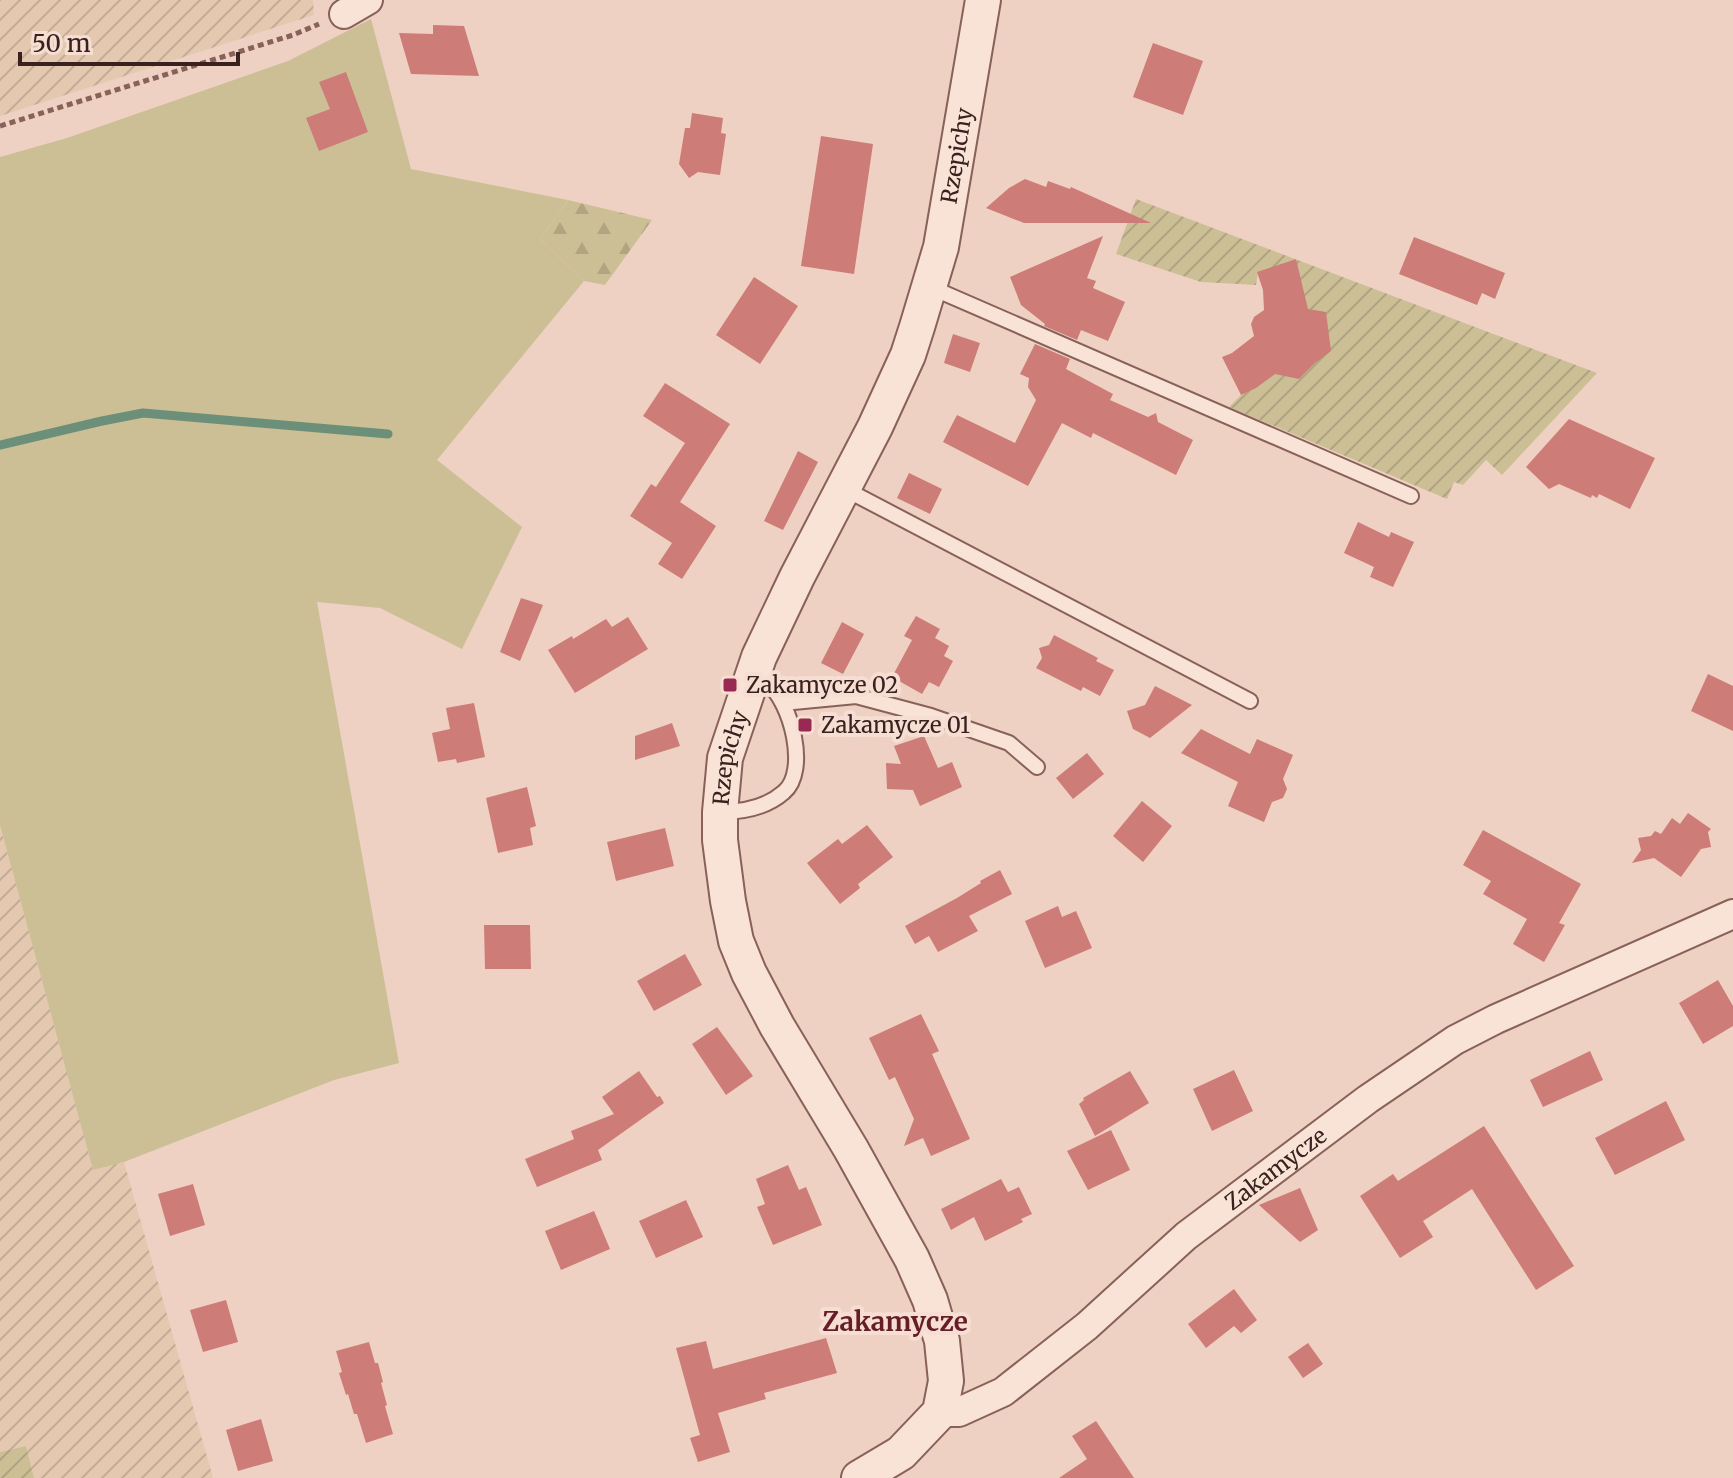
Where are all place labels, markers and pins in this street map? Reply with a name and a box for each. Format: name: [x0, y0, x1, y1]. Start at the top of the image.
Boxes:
place label: Zakamycze 02: [746, 671, 898, 699]
marker: Zakamycze 02: [721, 676, 739, 694]
place label: Zakamycze 01: [821, 711, 970, 739]
marker: Zakamycze 01: [796, 716, 814, 734]

